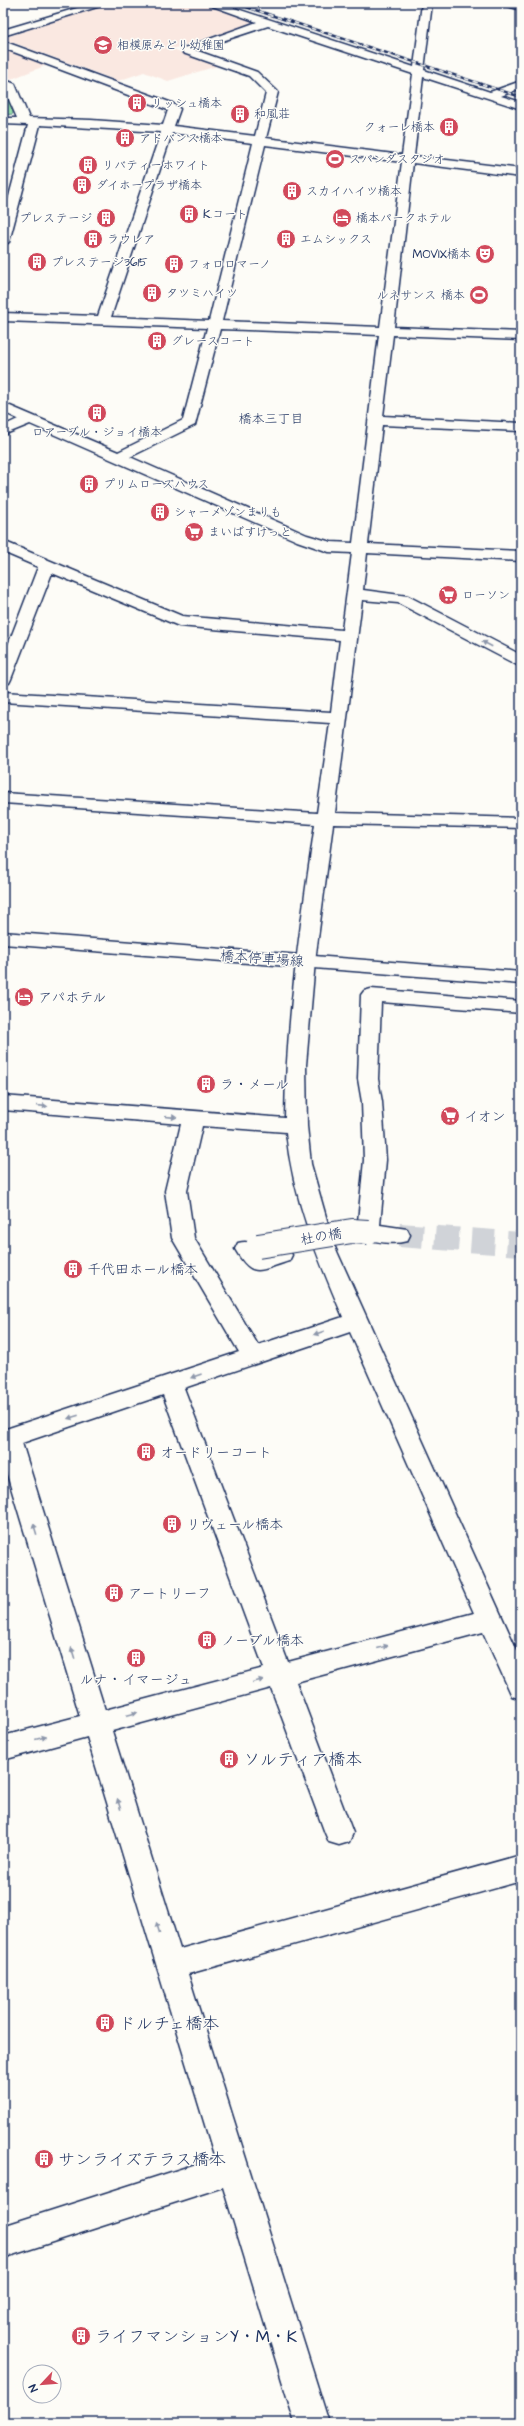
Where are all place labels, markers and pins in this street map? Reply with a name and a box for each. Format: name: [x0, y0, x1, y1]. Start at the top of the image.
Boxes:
school or university icon: 相模原みどり幼稚園: [92, 34, 114, 56]
place label: 相模原みどり幼稚園: [117, 37, 225, 54]
building icon: リッシュ橋本: [126, 92, 148, 114]
place label: リッシュ橋本: [151, 95, 222, 112]
building icon: 和風荘: [229, 103, 251, 125]
place label: 和風荘: [254, 106, 290, 123]
building icon: クォーレ橋本: [438, 116, 460, 138]
place label: クォーレ橋本: [363, 119, 435, 136]
building icon: アドバンス橋本: [114, 127, 136, 149]
place label: アドバンス橋本: [139, 130, 223, 147]
sports icon: スパンダスタジオ: [324, 148, 346, 170]
place label: スパンダスタジオ: [349, 151, 445, 168]
building icon: リバティーホワイト: [77, 154, 99, 176]
place label: リバティーホワイト: [102, 157, 210, 174]
building icon: ダイホープラザ橋本: [71, 174, 93, 196]
place label: ダイホープラザ橋本: [96, 177, 202, 194]
building icon: スカイハイツ橋本: [281, 180, 303, 202]
place label: スカイハイツ橋本: [306, 183, 402, 200]
building icon: K.コート: [178, 203, 200, 225]
place label: K.コート: [203, 206, 248, 223]
building icon: プレステージ: [95, 207, 117, 229]
hotel icon: 橋本パークホテル: [331, 207, 353, 229]
place label: プレステージ: [19, 210, 92, 227]
place label: 橋本パークホテル: [356, 210, 452, 227]
building icon: ラウレア: [82, 228, 104, 250]
building icon: エムシックス: [275, 228, 297, 250]
place label: ラウレア: [107, 231, 155, 248]
place label: エムシックス: [300, 231, 372, 248]
theatre icon: MOVIX橋本: [474, 243, 496, 265]
place label: MOVIX橋本: [412, 246, 471, 263]
building icon: プレステージ3615: [26, 251, 48, 273]
building icon: フォロロマーノ: [163, 253, 185, 275]
place label: プレステージ3615: [51, 254, 148, 271]
place label: フォロロマーノ: [188, 256, 271, 273]
building icon: タツミハイツ: [141, 282, 163, 304]
sports icon: ルネサンス 橋本: [468, 284, 490, 306]
place label: タツミハイツ: [166, 285, 238, 302]
place label: ルネサンス 橋本: [376, 287, 465, 304]
building icon: グレースコート: [146, 330, 168, 352]
place label: グレースコート: [171, 333, 255, 350]
building icon: ロアーブル・ジョイ橋本: [86, 402, 108, 424]
place label: ロアーブル・ジョイ橋本: [32, 424, 162, 441]
building icon: プリムローズハウス: [78, 473, 100, 495]
place label: プリムローズハウス: [103, 476, 209, 493]
building icon: シャーメゾンまりも: [149, 501, 171, 523]
place label: シャーメゾンまりも: [174, 504, 282, 521]
supermarket icon: まいばすけっと: [183, 521, 205, 543]
place label: まいばすけっと: [208, 524, 292, 541]
supermarket icon: ローソン: [437, 584, 459, 606]
place label: ローソン: [462, 587, 510, 604]
hotel icon: アパホテル: [13, 986, 35, 1008]
place label: アパホテル: [38, 988, 107, 1008]
building icon: ラ・メール: [195, 1073, 217, 1095]
place label: ラ・メール: [220, 1075, 289, 1095]
supermarket icon: イオン: [439, 1105, 461, 1127]
place label: イオン: [464, 1107, 505, 1127]
building icon: 千代田ホール橋本: [62, 1258, 84, 1280]
place label: 千代田ホール橋本: [87, 1260, 198, 1280]
building icon: オードリーコート: [135, 1441, 157, 1463]
place label: オードリーコート: [160, 1443, 272, 1463]
building icon: リヴェール橋本: [161, 1513, 183, 1535]
place label: リヴェール橋本: [186, 1515, 283, 1535]
building icon: アートリーフ: [103, 1582, 125, 1604]
place label: アートリーフ: [128, 1584, 211, 1604]
building icon: ノーブル橋本: [196, 1629, 218, 1651]
place label: ノーブル橋本: [221, 1631, 304, 1651]
building icon: ルナ・イマージュ: [125, 1647, 147, 1669]
place label: ルナ・イマージュ: [80, 1670, 192, 1690]
building icon: ソルティア橋本: [218, 1748, 240, 1770]
place label: ソルティア橋本: [243, 1748, 362, 1772]
building icon: ドルチェ橋本: [94, 2012, 116, 2034]
place label: ドルチェ橋本: [119, 2012, 219, 2036]
building icon: サンライズテラス橋本: [33, 2148, 55, 2170]
place label: サンライズテラス橋本: [58, 2148, 226, 2172]
building icon: ライフマンションY・M・K: [70, 2325, 92, 2347]
place label: ライフマンションY・M・K: [95, 2325, 298, 2349]

